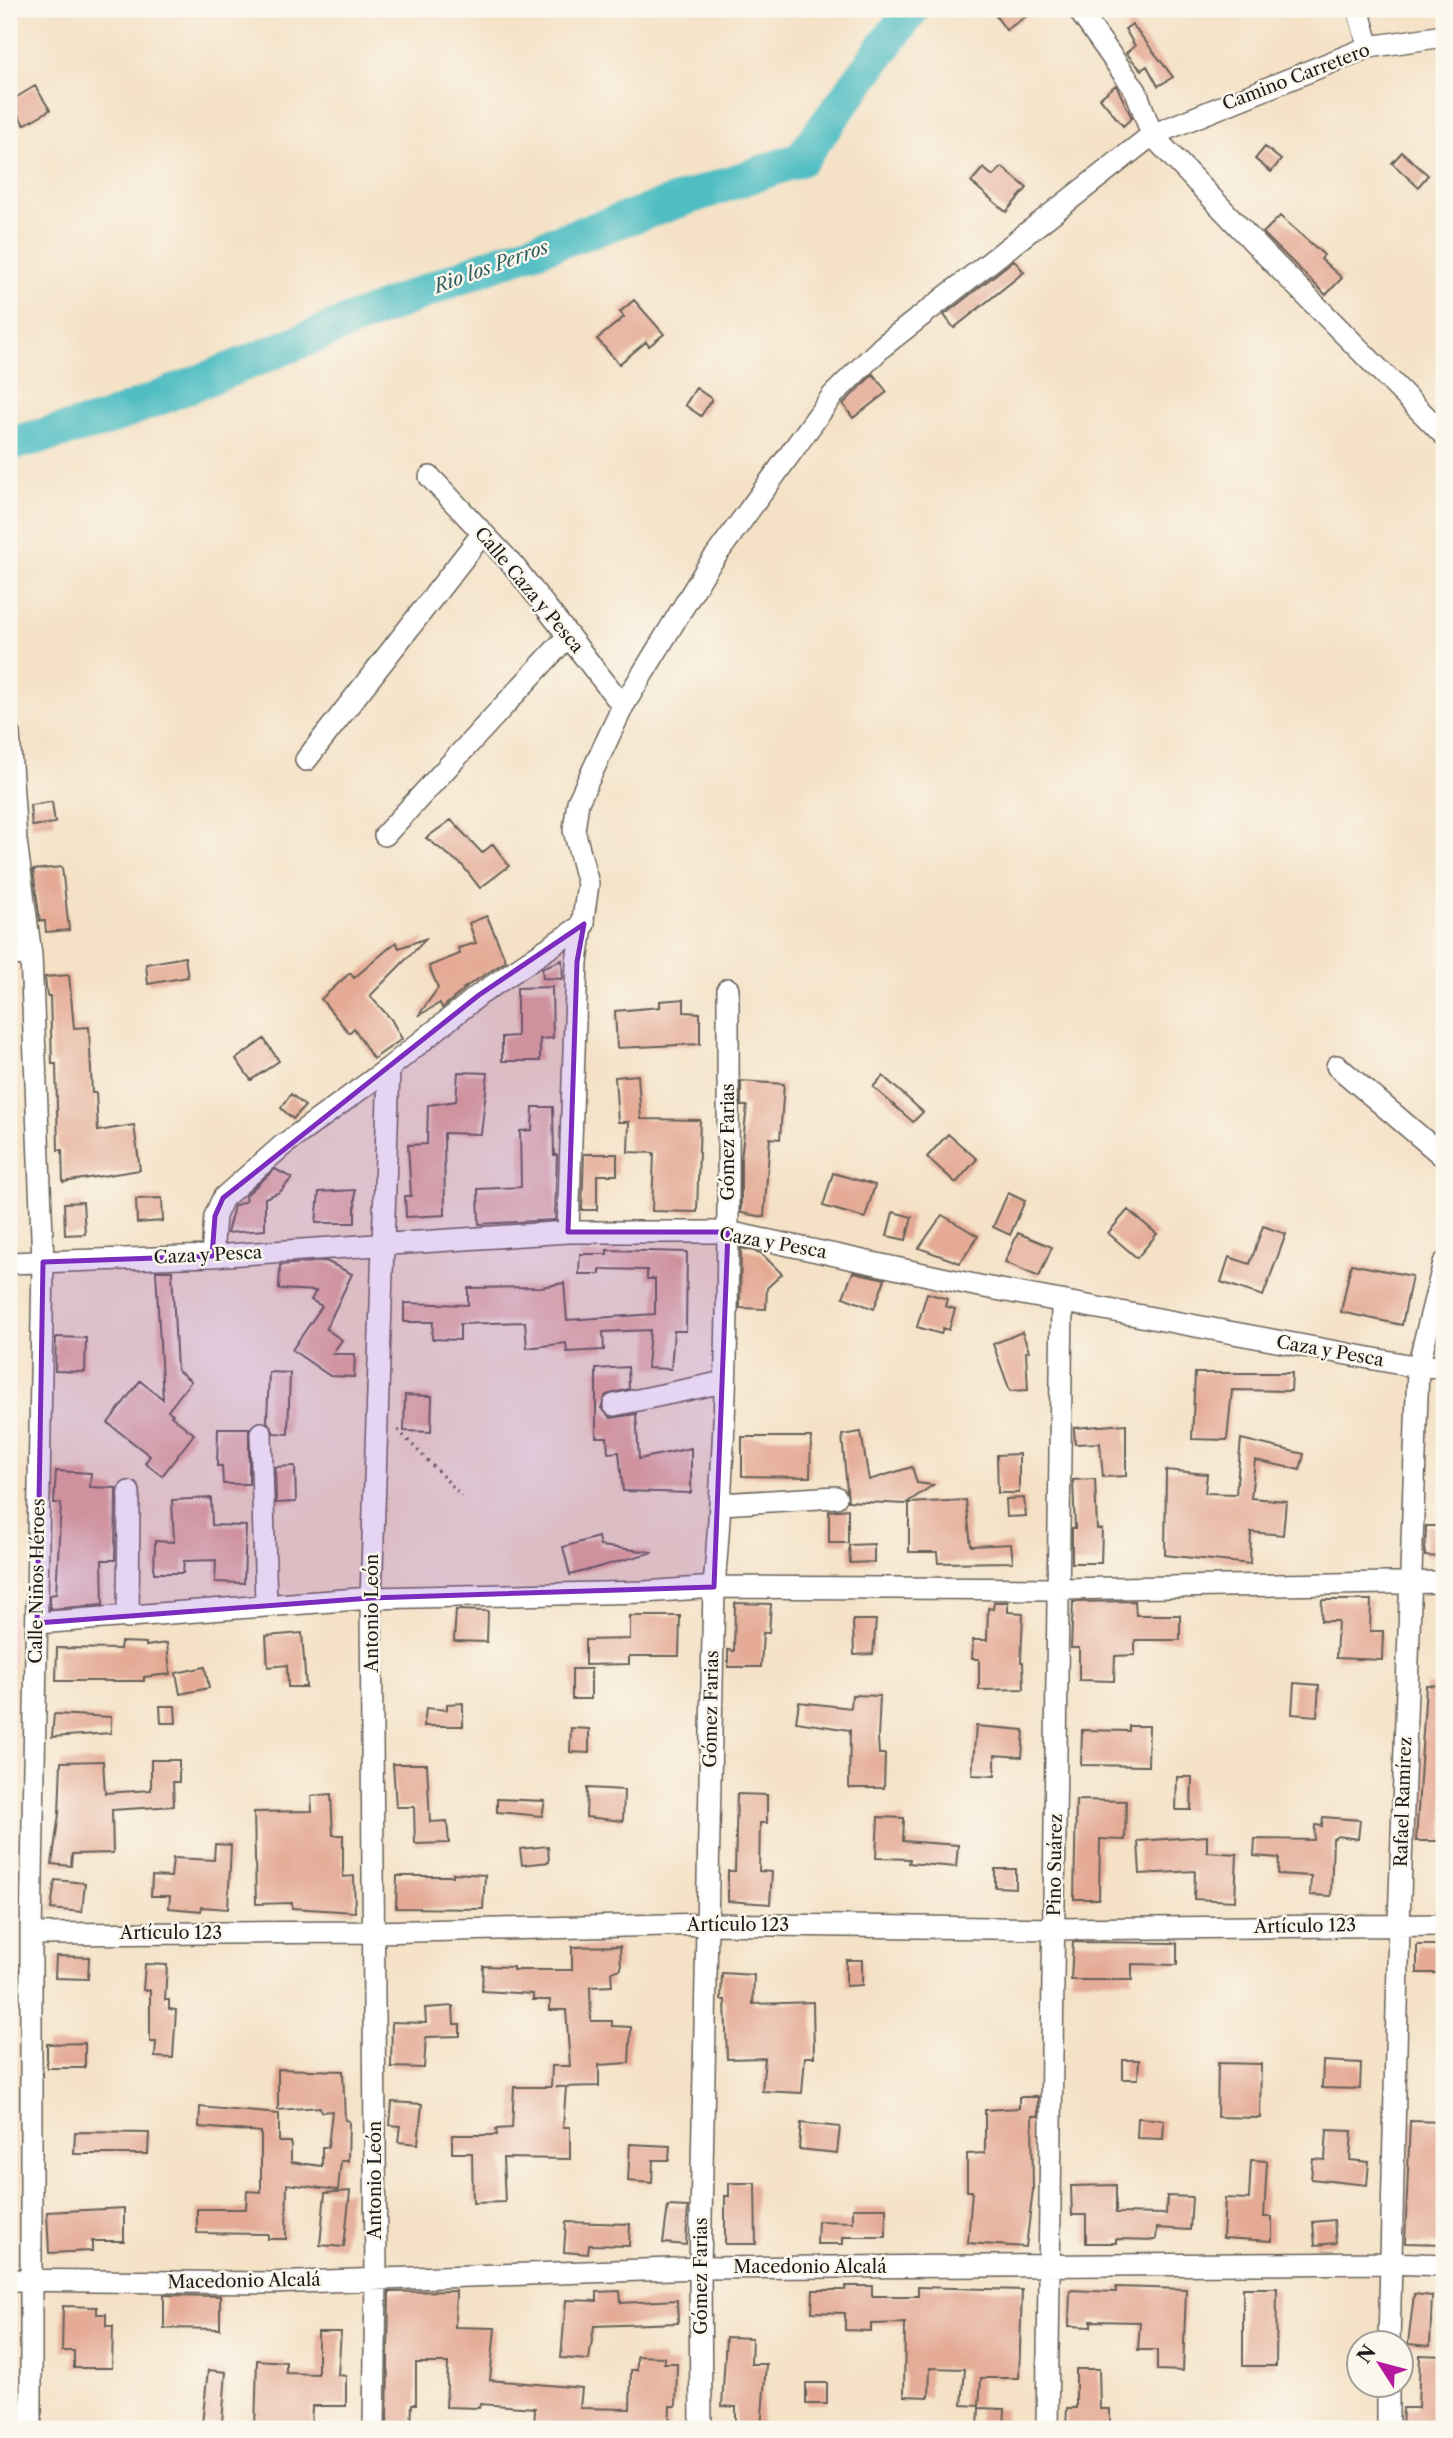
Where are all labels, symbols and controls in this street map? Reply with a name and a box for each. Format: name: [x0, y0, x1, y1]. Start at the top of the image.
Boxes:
street label: Camino Carretero: [1219, 39, 1373, 115]
water label: Rio los Perros: [429, 235, 552, 299]
street label: Calle Caza y Pesca: [470, 523, 588, 658]
street label: Gómez Farias: [717, 1083, 739, 1201]
street label: Caza y Pesca: [718, 1223, 829, 1263]
street label: Caza y Pesca: [153, 1241, 263, 1269]
street label: Caza y Pesca: [1275, 1331, 1386, 1371]
street label: Calle Niños Héroes: [25, 1498, 49, 1664]
street label: Antonio León: [361, 1554, 383, 1673]
street label: Gómez Farias: [699, 1650, 723, 1768]
street label: Rafael Ramírez: [1390, 1736, 1416, 1868]
street label: Pino Suárez: [1043, 1814, 1067, 1916]
street label: Artículo 123: [686, 1914, 789, 1936]
street label: Artículo 123: [1253, 1914, 1356, 1938]
street label: Artículo 123: [119, 1922, 222, 1944]
street label: Antonio León: [364, 2121, 386, 2240]
street label: Gómez Farias: [690, 2217, 712, 2335]
street label: Macedonio Alcalá: [733, 2256, 887, 2278]
street label: Macedonio Alcalá: [167, 2269, 321, 2293]
north arrow: [1344, 2330, 1414, 2400]
text: N: [1352, 2341, 1381, 2368]

